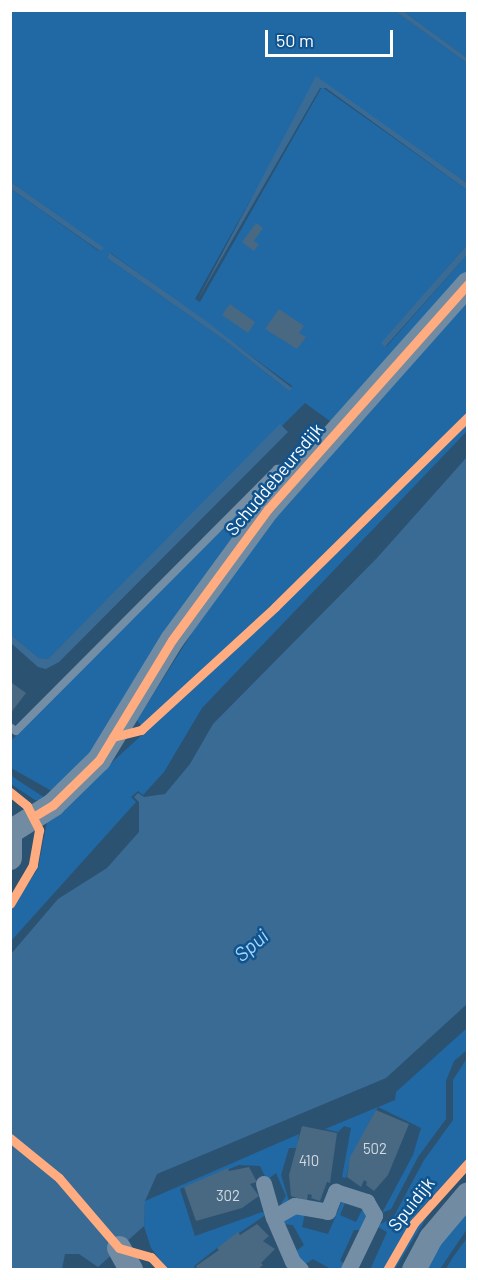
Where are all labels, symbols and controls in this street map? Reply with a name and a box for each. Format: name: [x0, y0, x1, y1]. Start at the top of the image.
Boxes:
scale bar: [268, 18, 396, 56]
text: 50 m: [276, 29, 314, 51]
street label: Schuddebeursdijk: [221, 418, 327, 540]
water label: Spui: [229, 924, 273, 966]
house number: 502: [363, 1140, 387, 1158]
house number: 410: [299, 1152, 319, 1170]
street label: Spuidijk: [383, 1173, 439, 1235]
house number: 302: [216, 1187, 240, 1205]

